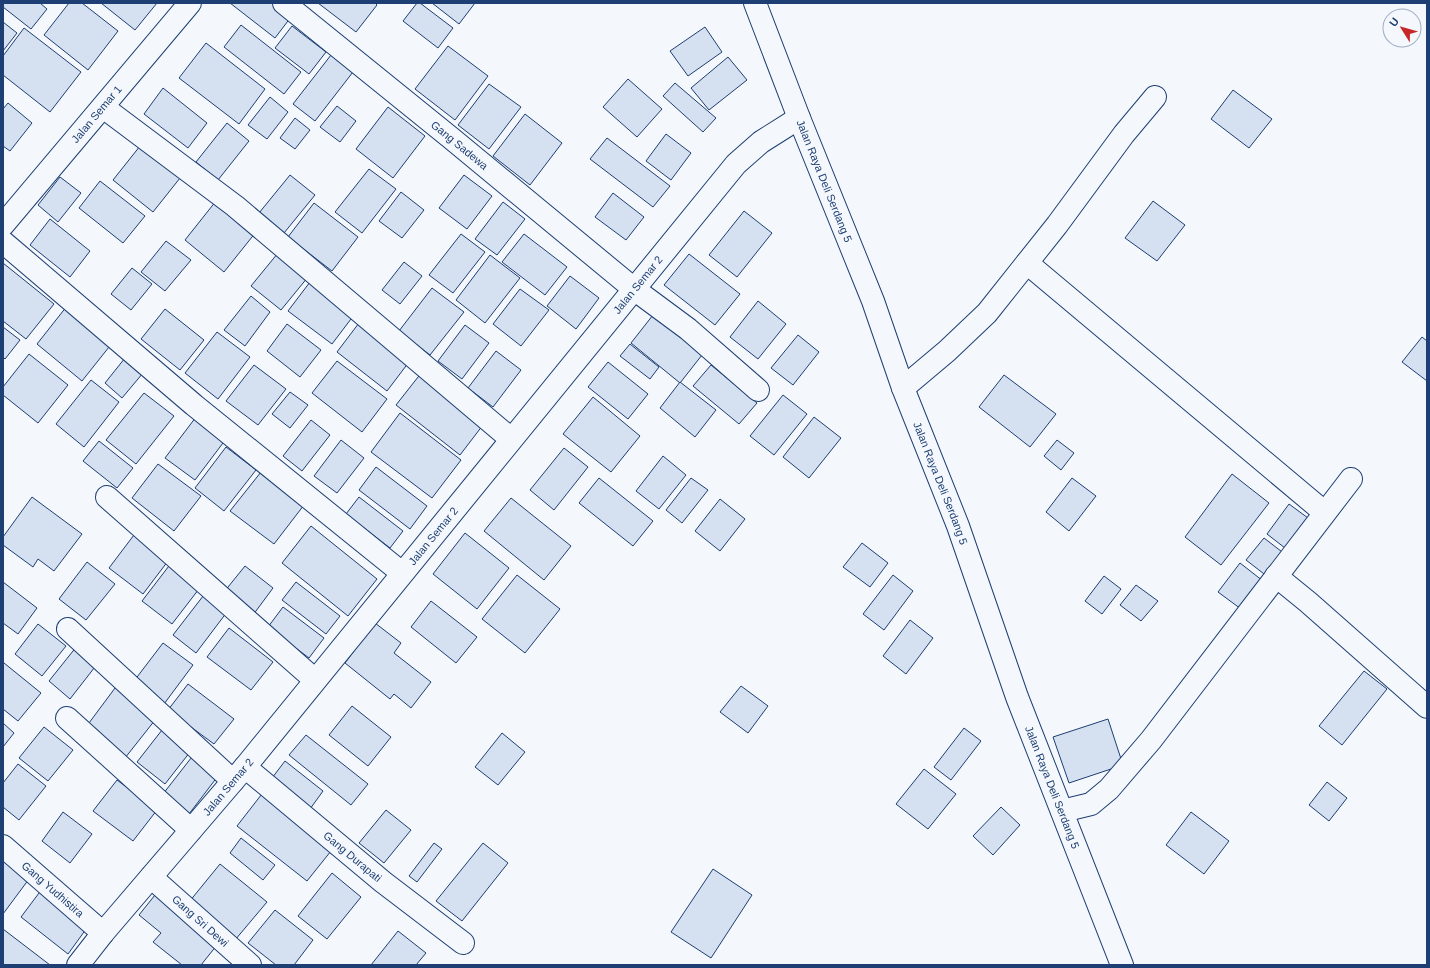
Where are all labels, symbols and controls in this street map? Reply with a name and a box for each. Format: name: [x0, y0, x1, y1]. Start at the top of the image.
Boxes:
north arrow: [1382, 8, 1422, 48]
text: U: [1387, 15, 1401, 29]
street label: Jalan Semar 1: [69, 83, 124, 145]
street label: Gang Sadewa: [429, 118, 491, 173]
street label: Jalan Raya Deli Serdang 5: [794, 118, 855, 244]
street label: Jalan Semar 2: [611, 253, 665, 316]
street label: Jalan Raya Deli Serdang 5: [911, 420, 970, 546]
street label: Jalan Semar 2: [406, 505, 460, 567]
street label: Jalan Raya Deli Serdang 5: [1023, 724, 1082, 851]
street label: Jalan Semar 2: [200, 756, 256, 818]
street label: Gang Durapati: [321, 829, 384, 884]
street label: Gang Yudhistira: [19, 859, 87, 920]
street label: Gang Sri Dewi: [170, 893, 231, 949]

